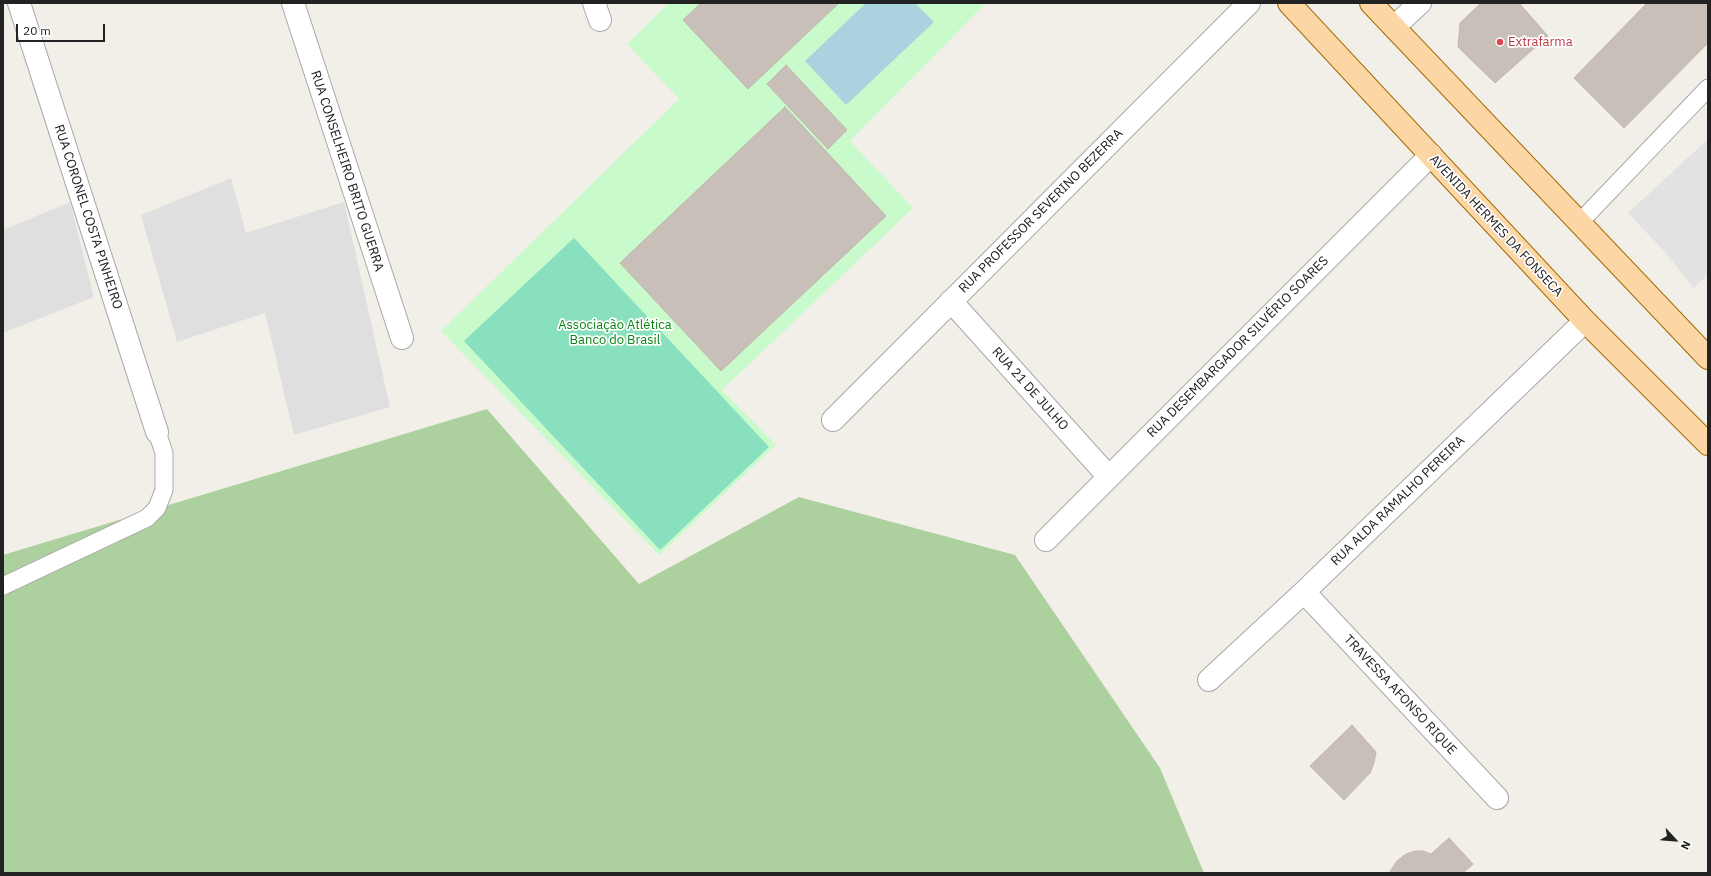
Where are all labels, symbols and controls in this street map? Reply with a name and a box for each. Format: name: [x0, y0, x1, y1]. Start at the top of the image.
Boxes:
scale bar: [18, 16, 107, 42]
text: 20 m: [23, 23, 51, 38]
place label: Extrafarma: [1508, 34, 1573, 50]
marker: Extrafarma: [1495, 37, 1505, 47]
street label: RUA CONSELHEIRO BRITO GUERRA: [307, 69, 387, 273]
street label: RUA CORONEL COSTA PINHEIRO: [51, 123, 125, 311]
street label: RUA PROFESSOR SEVERINO BEZERRA: [956, 126, 1126, 296]
street label: AVENIDA HERMES DA FONSECA: [1426, 152, 1566, 300]
street label: RUA DESEMBARGADOR SILVÉRIO SOARES: [1144, 253, 1332, 441]
park label: Associação Atlética Banco do Brasil: [558, 317, 672, 348]
street label: RUA 21 DE JULHO: [989, 344, 1071, 434]
street label: RUA ALDA RAMALHO PEREIRA: [1328, 433, 1468, 569]
street label: TRAVESSA AFONSO RIQUE: [1340, 632, 1460, 758]
north arrow: [1655, 820, 1695, 860]
text: N: [1678, 839, 1694, 852]

